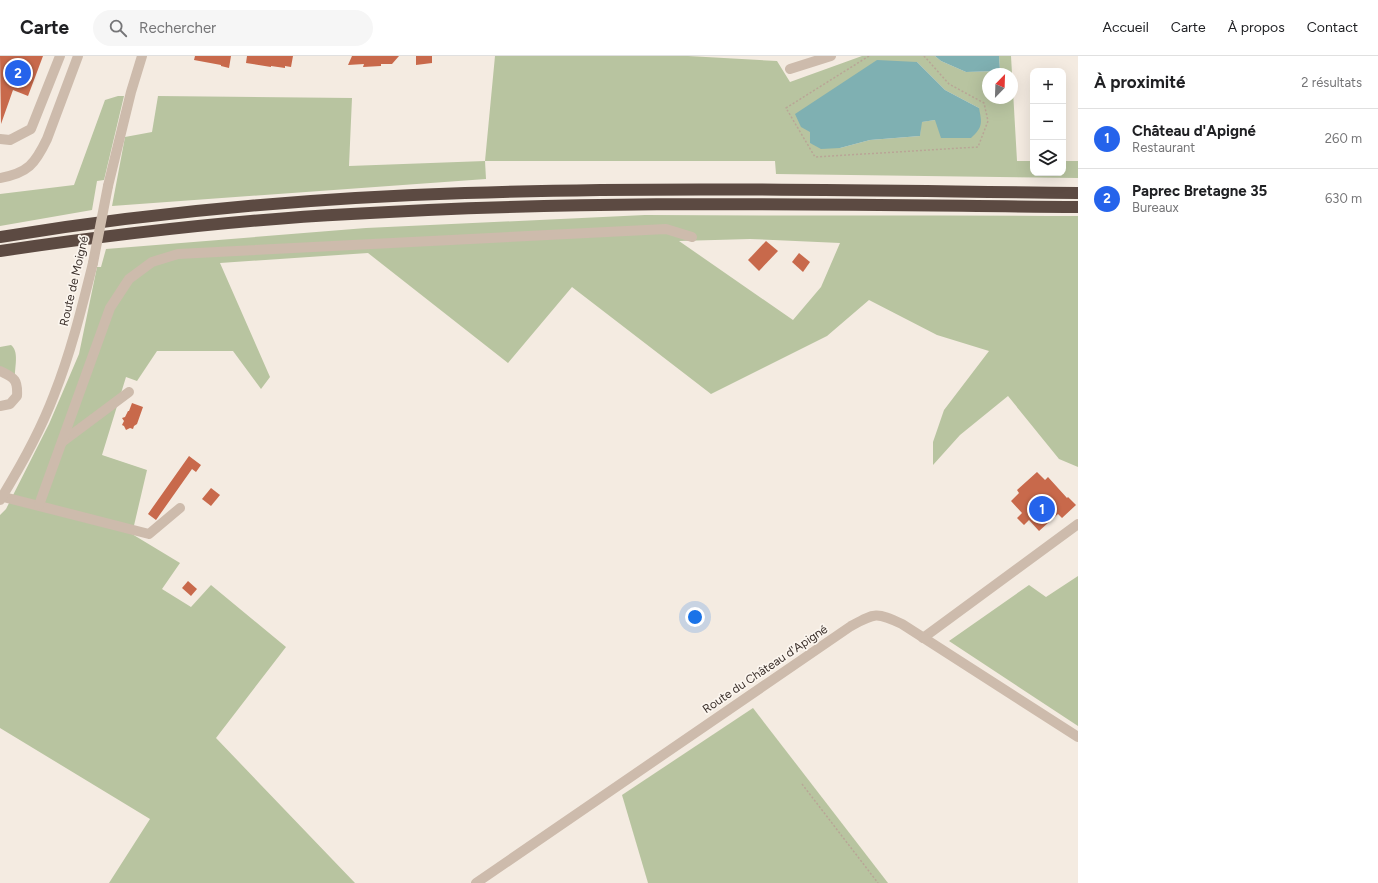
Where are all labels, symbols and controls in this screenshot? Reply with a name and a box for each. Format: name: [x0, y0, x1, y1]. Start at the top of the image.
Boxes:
search box: [93, 10, 373, 46]
text: Carte: [20, 16, 69, 39]
icon: search: [107, 17, 129, 39]
text: Rechercher: [139, 19, 216, 37]
text: Accueil: [1103, 19, 1149, 36]
text: Carte: [1171, 19, 1206, 36]
text: À propos: [1228, 19, 1285, 36]
text: Contact: [1307, 19, 1358, 36]
pin: 2: [5, 58, 31, 88]
north arrow: [982, 68, 1018, 104]
map controls: [1030, 68, 1066, 176]
button: +: [1030, 68, 1066, 104]
text: À proximité: [1094, 72, 1185, 92]
text: 2 résultats: [1301, 75, 1362, 90]
button: −: [1030, 104, 1066, 140]
text: Château d'Apigné: [1132, 122, 1256, 140]
text: 1: [1104, 131, 1110, 146]
text: 260 m: [1325, 131, 1362, 146]
button: layers: [1030, 140, 1066, 176]
text: Restaurant: [1132, 140, 1195, 155]
text: Paprec Bretagne 35: [1132, 182, 1267, 200]
text: 2: [1103, 191, 1111, 206]
text: 630 m: [1325, 191, 1362, 206]
text: Bureaux: [1132, 200, 1179, 215]
street label: Route de Moigné: [57, 234, 91, 327]
pin: 1: [1029, 494, 1055, 524]
your location: [685, 607, 705, 627]
street label: Route du Château d'Apigné: [700, 622, 831, 716]

